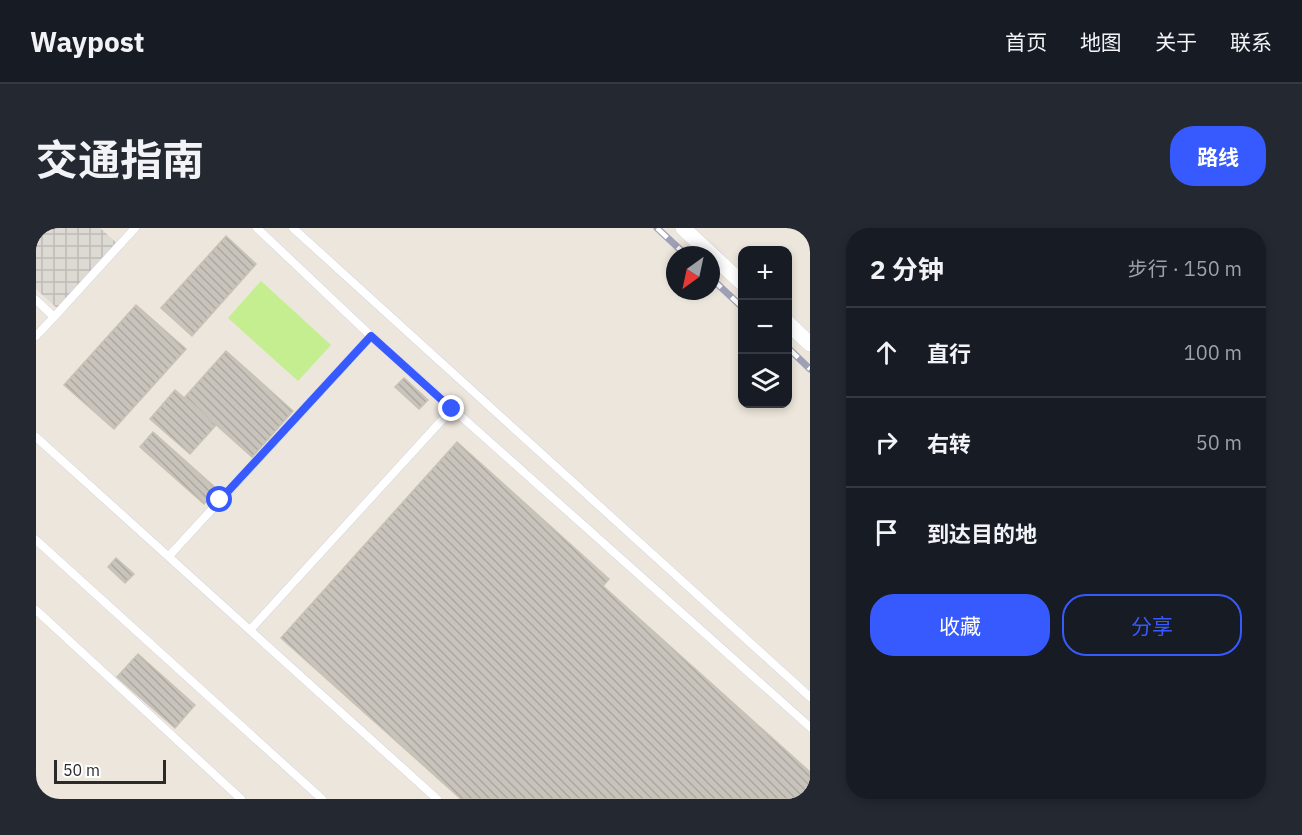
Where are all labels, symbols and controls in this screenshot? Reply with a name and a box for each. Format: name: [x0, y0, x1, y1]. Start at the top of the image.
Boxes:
text: Waypost: [30, 23, 144, 60]
text: 首页: [1005, 28, 1047, 56]
text: 地图: [1080, 28, 1122, 56]
text: 关于: [1155, 28, 1197, 56]
text: 联系: [1230, 28, 1272, 56]
button: 路线: [1170, 126, 1266, 186]
text: 交通指南: [36, 132, 204, 187]
north arrow: [666, 246, 720, 300]
map controls: [738, 246, 792, 408]
button: +: [738, 246, 792, 300]
text: 2 分钟: [870, 252, 944, 286]
text: 步行 · 150 m: [1128, 255, 1242, 282]
button: −: [738, 300, 792, 354]
icon: ahead: [870, 336, 903, 369]
text: 直行: [927, 339, 971, 368]
text: 100 m: [1184, 339, 1242, 366]
button: layers: [738, 354, 792, 408]
route end: [438, 395, 464, 421]
icon: right: [870, 426, 903, 459]
text: 右转: [927, 429, 971, 458]
text: 50 m: [1196, 429, 1242, 456]
route start: [206, 486, 232, 512]
icon: arrive: [870, 516, 903, 549]
text: 到达目的地: [927, 519, 1037, 548]
button: 收藏: [870, 594, 1050, 656]
button: 分享: [1062, 594, 1242, 656]
scale bar: [54, 757, 166, 784]
text: 50 m: [63, 760, 100, 780]

